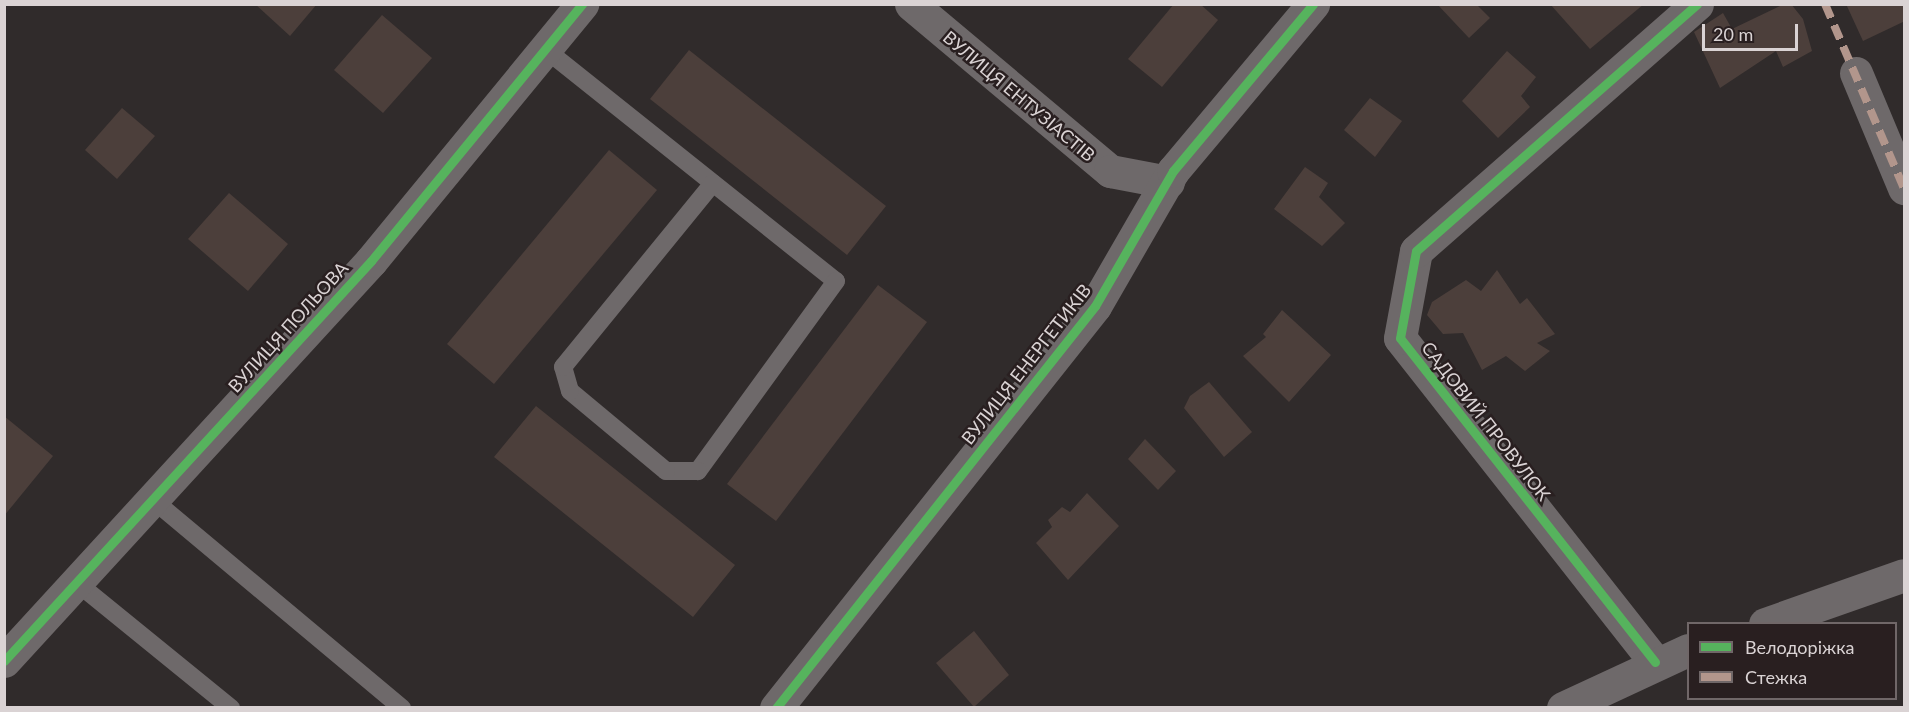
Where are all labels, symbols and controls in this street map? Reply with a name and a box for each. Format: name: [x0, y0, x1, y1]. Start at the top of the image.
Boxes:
scale bar: [1705, 12, 1801, 50]
text: 20 m: [1713, 23, 1753, 45]
street label: ВУЛИЦЯ ЕНТУЗІАСТІВ: [939, 26, 1099, 166]
street label: ВУЛИЦЯ ПОЛЬОВА: [224, 257, 352, 397]
street label: ВУЛИЦЯ ЕНЕРГЕТИКІВ: [957, 280, 1095, 448]
street label: САДОВИЙ ПРОВУЛОК: [1417, 337, 1555, 505]
legend: [1687, 622, 1897, 700]
text: Велодоріжка: [1745, 636, 1854, 658]
text: Стежка: [1745, 666, 1807, 688]

